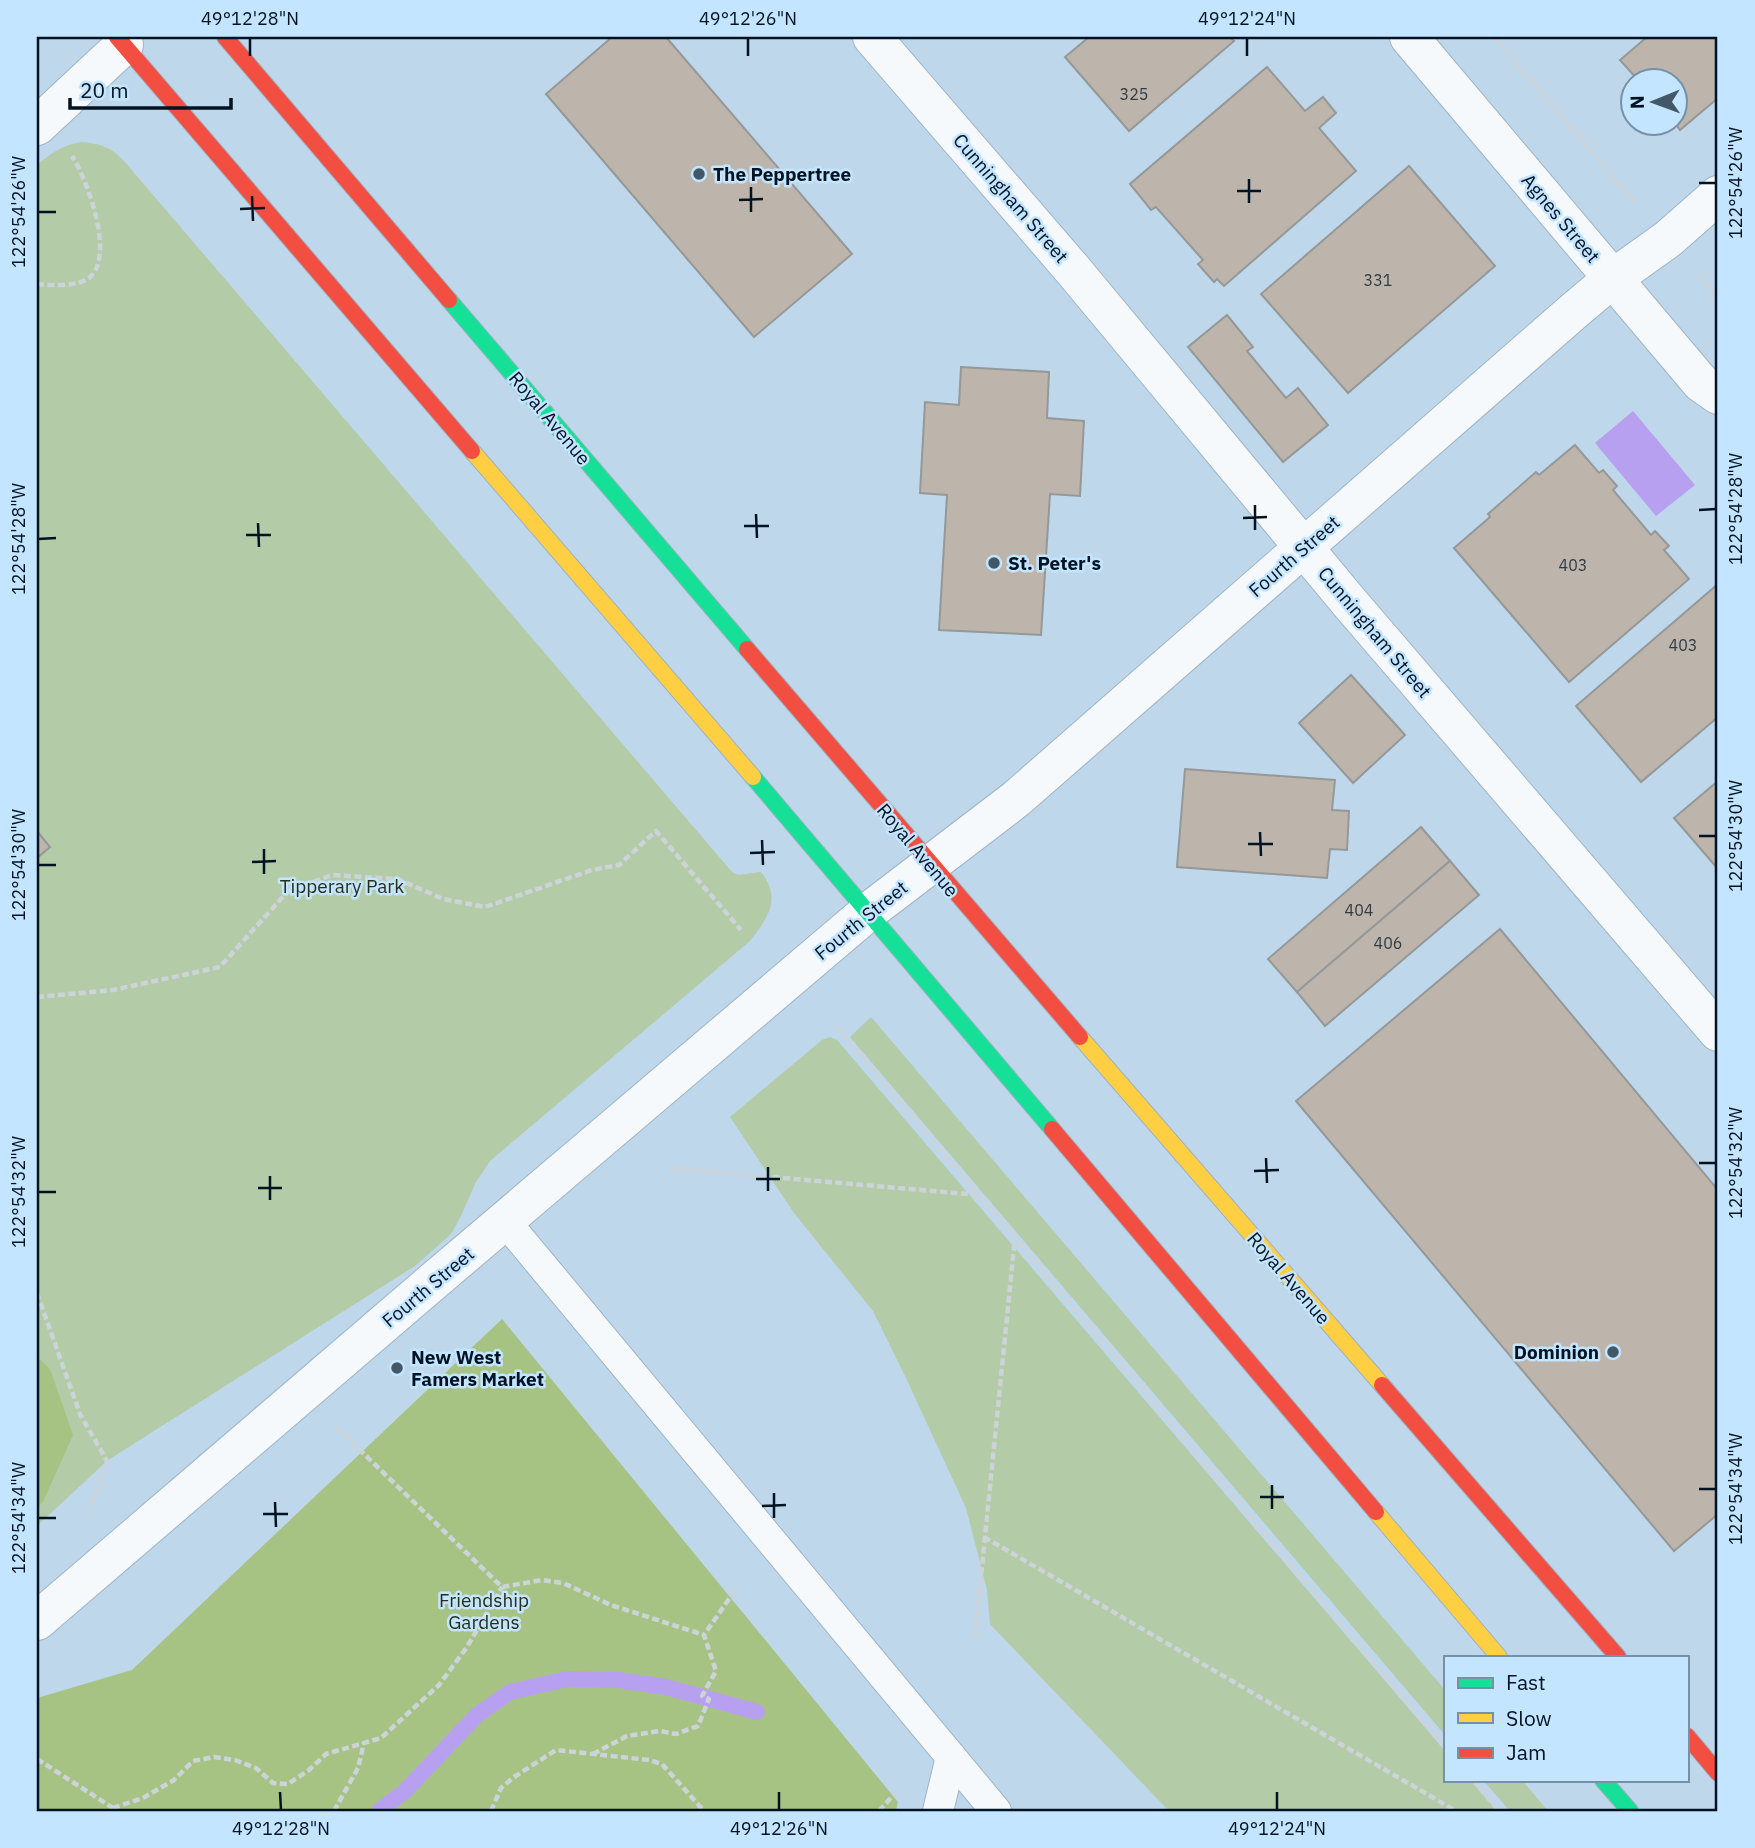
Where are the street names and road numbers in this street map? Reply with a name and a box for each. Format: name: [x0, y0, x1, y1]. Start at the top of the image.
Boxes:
street label: Cunningham Street: [948, 128, 1074, 268]
street label: Agnes Street: [1517, 168, 1605, 268]
street label: Royal Avenue: [504, 366, 596, 470]
street label: Fourth Street: [1244, 510, 1344, 602]
street label: Cunningham Street: [1313, 562, 1437, 702]
street label: Royal Avenue: [872, 798, 964, 902]
street label: Fourth Street: [810, 875, 912, 965]
street label: Royal Avenue: [1242, 1227, 1336, 1329]
street label: Fourth Street: [377, 1242, 479, 1332]

